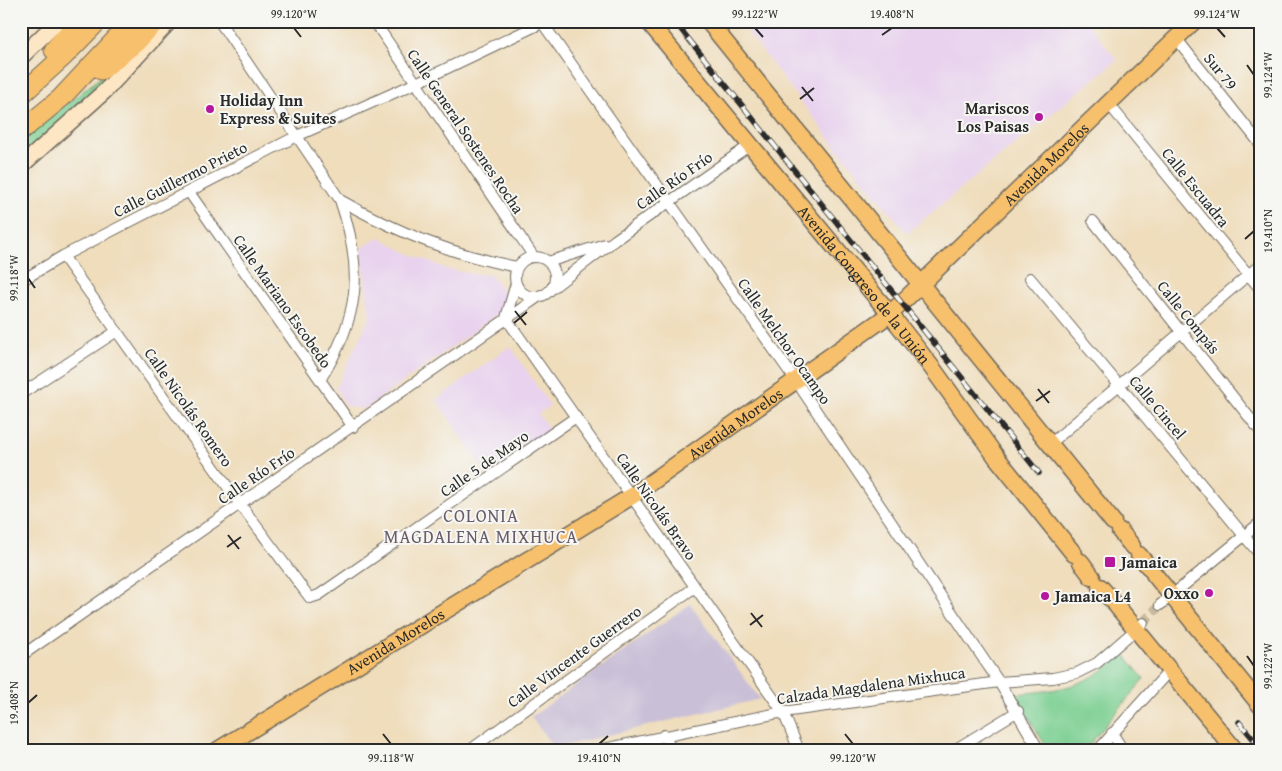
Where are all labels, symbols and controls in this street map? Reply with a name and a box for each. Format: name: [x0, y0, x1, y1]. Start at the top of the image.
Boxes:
text: 99.120°W: [271, 5, 318, 22]
text: 99.122°W: [732, 5, 779, 22]
text: 19.408°N: [870, 5, 914, 22]
text: 99.124°W: [1194, 5, 1241, 22]
street label: Calle General Sostenes Rocha: [402, 44, 531, 219]
street label: Sur 79: [1198, 47, 1244, 95]
text: 99.124°W: [1259, 51, 1276, 98]
place label: Holiday Inn Express & Suites: [220, 88, 337, 130]
place label: Mariscos Los Paisas: [957, 96, 1029, 138]
marker: Holiday Inn Express & Suites: [204, 103, 216, 115]
marker: Mariscos Los Paisas: [1033, 111, 1045, 123]
street label: Avenida Morelos: [998, 116, 1094, 211]
street label: Calle Guillermo Prieto: [109, 135, 251, 223]
street label: Calle Escuadra: [1156, 142, 1236, 232]
street label: Calle Río Frío: [631, 145, 717, 215]
street label: Avenida Congreso de la Unión: [792, 199, 937, 369]
text: 19.410°N: [1259, 209, 1276, 253]
street label: Calle Mariano Escobedo: [228, 229, 338, 373]
text: 99.118°W: [5, 254, 22, 301]
street label: Calle Melchor Ocampo: [732, 273, 838, 409]
street label: Calle Compás: [1152, 275, 1226, 359]
street label: Calle Nicolás Romero: [139, 342, 239, 472]
street label: Calle Cincel: [1124, 370, 1192, 445]
street label: Avenida Morelos: [683, 381, 788, 465]
street label: Calle 5 de Mayo: [435, 423, 533, 503]
street label: Calle Río Frío: [213, 440, 299, 510]
street label: Calle Nicolás Bravo: [611, 447, 703, 565]
district label: COLONIA MAGDALENA MIXHUCA: [384, 502, 578, 550]
place label: Jamaica: [1118, 550, 1178, 574]
marker: Jamaica: [1103, 555, 1117, 569]
place label: Oxxo: [1164, 581, 1199, 605]
place label: Jamaica L4: [1052, 584, 1131, 608]
marker: Oxxo: [1203, 587, 1215, 599]
marker: Jamaica L4: [1039, 590, 1051, 602]
street label: Calle Vincente Guerrero: [502, 599, 646, 713]
street label: Avenida Morelos: [342, 602, 449, 681]
text: 99.122°W: [1259, 642, 1276, 689]
street label: Calzada Magdalena Mixhuca: [775, 660, 967, 710]
text: 19.408°N: [5, 681, 22, 725]
text: 99.118°W: [368, 749, 415, 766]
text: 19.410°N: [577, 749, 621, 766]
text: 99.120°W: [830, 749, 877, 766]

